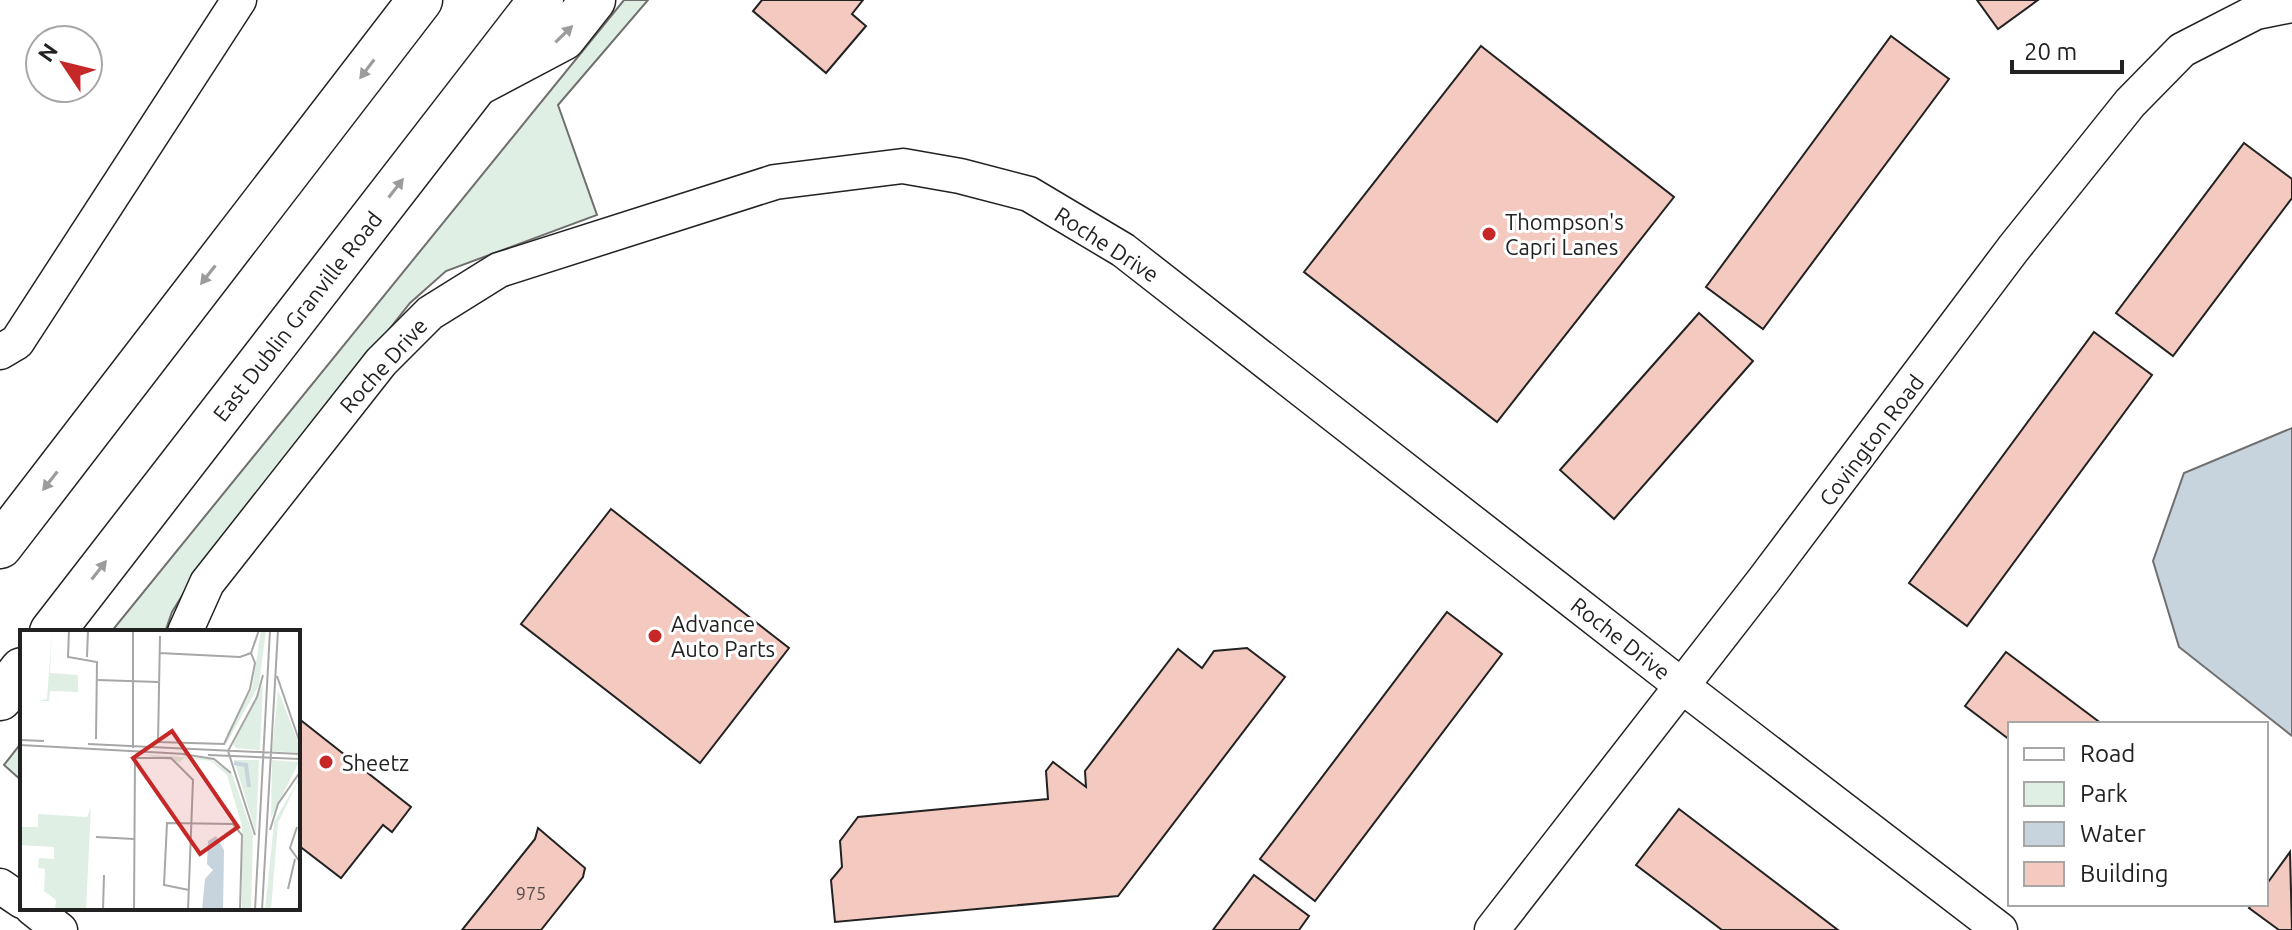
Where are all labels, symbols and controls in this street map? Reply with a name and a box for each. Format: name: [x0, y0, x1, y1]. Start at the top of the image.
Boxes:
north arrow: [24, 24, 104, 104]
scale bar: [2012, 24, 2122, 74]
one-way arrow: [554, 25, 573, 43]
text: N: [32, 38, 62, 66]
text: 20 m: [2024, 38, 2077, 65]
one-way arrow: [359, 59, 375, 79]
one-way arrow: [388, 178, 404, 198]
street label: Roche Drive: [1050, 201, 1164, 287]
street label: East Dublin Granville Road: [207, 206, 387, 426]
place label: Thompson's Capri Lanes: [1505, 209, 1624, 259]
marker: Thompson's Capri Lanes: [1480, 225, 1498, 243]
one-way arrow: [201, 265, 217, 285]
street label: Roche Drive: [334, 313, 432, 417]
street label: Covington Road: [1814, 370, 1928, 510]
one-way arrow: [42, 471, 58, 491]
one-way arrow: [91, 560, 107, 580]
street label: Roche Drive: [1567, 592, 1675, 684]
place label: Advance Auto Parts: [671, 611, 775, 661]
marker: Advance Auto Parts: [646, 627, 664, 645]
inset map: [20, 630, 300, 910]
legend: [2008, 722, 2268, 906]
text: Road: [2080, 740, 2135, 767]
place label: Sheetz: [342, 750, 409, 775]
marker: Sheetz: [317, 753, 335, 771]
text: Park: [2080, 780, 2128, 807]
text: Water: [2080, 820, 2146, 847]
text: Building: [2080, 860, 2168, 887]
house number: 975: [516, 883, 546, 903]

